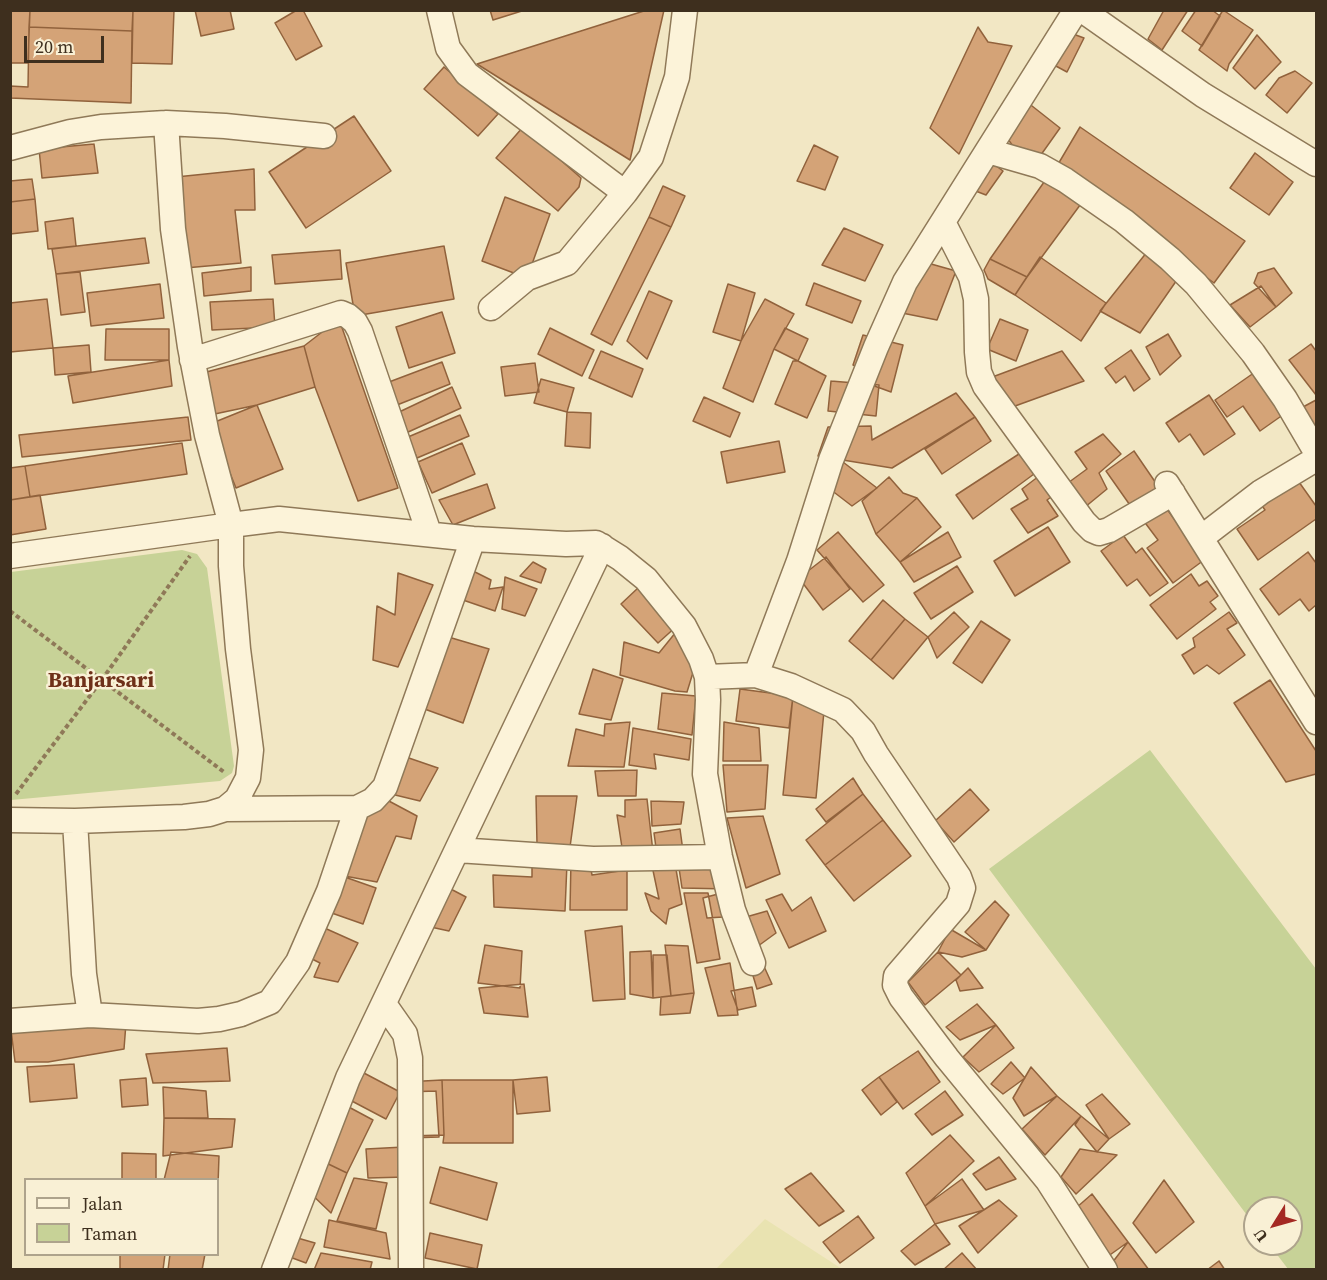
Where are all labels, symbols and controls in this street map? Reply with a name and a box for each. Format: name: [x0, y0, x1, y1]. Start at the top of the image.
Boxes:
scale bar: [27, 24, 106, 62]
text: 20 m: [35, 34, 73, 59]
district label: Banjarsari: [48, 668, 154, 694]
legend: [24, 1178, 219, 1256]
text: Jalan: [82, 1191, 123, 1216]
north arrow: [1243, 1196, 1303, 1256]
text: Taman: [82, 1221, 137, 1246]
text: U: [1248, 1224, 1273, 1247]

